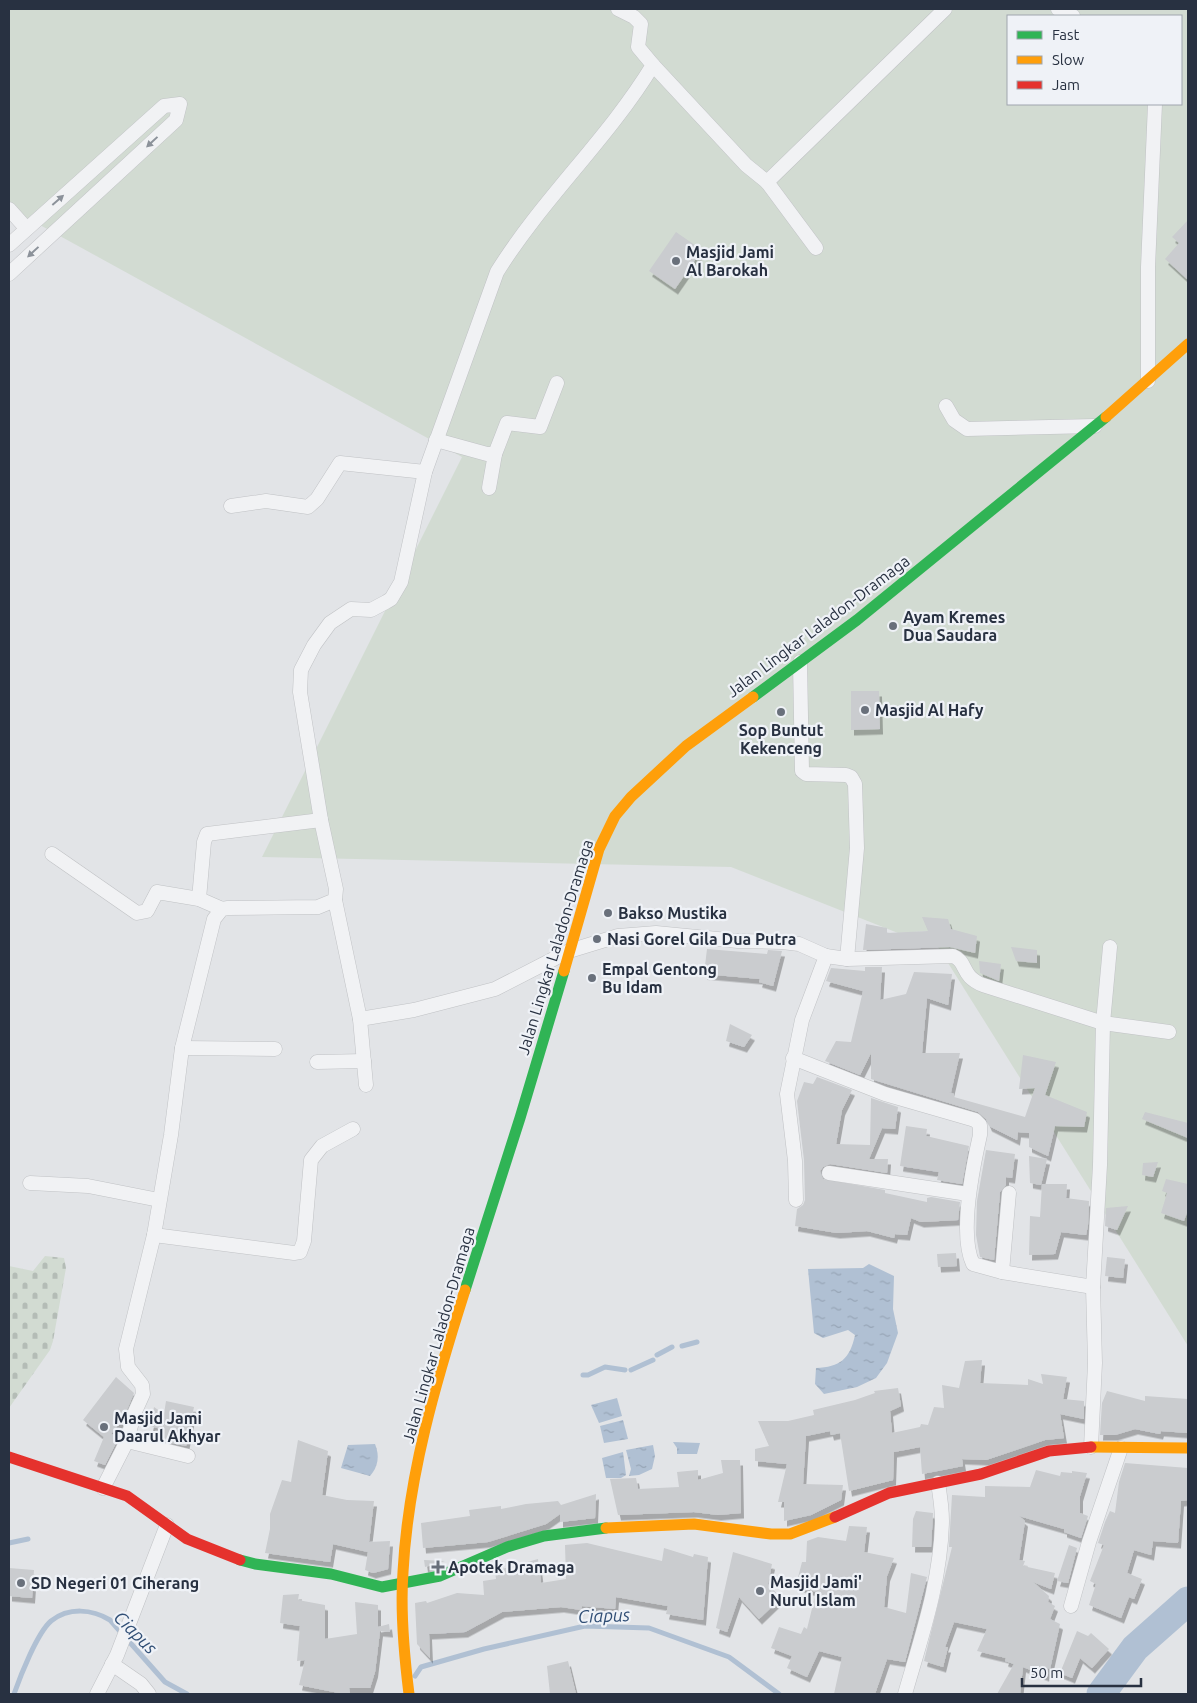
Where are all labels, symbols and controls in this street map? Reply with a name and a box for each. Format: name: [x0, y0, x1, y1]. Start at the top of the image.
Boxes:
legend: [1007, 15, 1182, 105]
text: Fast: [1052, 26, 1080, 43]
text: Slow: [1052, 51, 1085, 68]
text: Jam: [1052, 76, 1080, 93]
one-way arrow: [147, 136, 159, 148]
one-way arrow: [51, 194, 63, 206]
place label: Masjid Jami Al Barokah: [686, 243, 774, 279]
one-way arrow: [27, 246, 39, 258]
marker: Masjid Jami Al Barokah: [670, 255, 682, 267]
street label: Jalan Lingkar Laladon-Dramaga: [723, 551, 913, 701]
place label: Ayam Kremes Dua Saudara: [903, 608, 1005, 644]
marker: Ayam Kremes Dua Saudara: [887, 620, 899, 632]
place label: Masjid Al Hafy: [875, 701, 984, 719]
marker: Masjid Al Hafy: [859, 704, 871, 716]
marker: Sop Buntut Kekenceng: [775, 706, 787, 718]
place label: Sop Buntut Kekenceng: [739, 721, 823, 757]
street label: Jalan Lingkar Laladon-Dramaga: [514, 837, 596, 1057]
place label: Bakso Mustika: [618, 904, 727, 922]
marker: Bakso Mustika: [602, 907, 614, 919]
place label: Nasi Gorel Gila Dua Putra: [607, 930, 797, 948]
marker: Nasi Gorel Gila Dua Putra: [591, 933, 603, 945]
place label: Empal Gentong Bu Idam: [602, 960, 717, 996]
marker: Empal Gentong Bu Idam: [586, 972, 598, 984]
street label: Jalan Lingkar Laladon-Dramaga: [398, 1225, 478, 1445]
place label: Masjid Jami Daarul Akhyar: [114, 1409, 221, 1445]
marker: Masjid Jami Daarul Akhyar: [98, 1421, 110, 1433]
place label: Apotek Dramaga: [448, 1558, 575, 1576]
marker: Apotek Dramaga: [432, 1561, 444, 1573]
place label: Masjid Jami' Nurul Islam: [770, 1573, 862, 1609]
place label: SD Negeri 01 Ciherang: [31, 1574, 199, 1592]
marker: SD Negeri 01 Ciherang: [15, 1577, 27, 1589]
marker: Masjid Jami' Nurul Islam: [754, 1585, 766, 1597]
water label: Ciapus: [578, 1604, 631, 1626]
water label: Ciapus: [110, 1606, 162, 1658]
scale bar: [1022, 1656, 1141, 1688]
text: 50 m: [1030, 1664, 1063, 1681]

